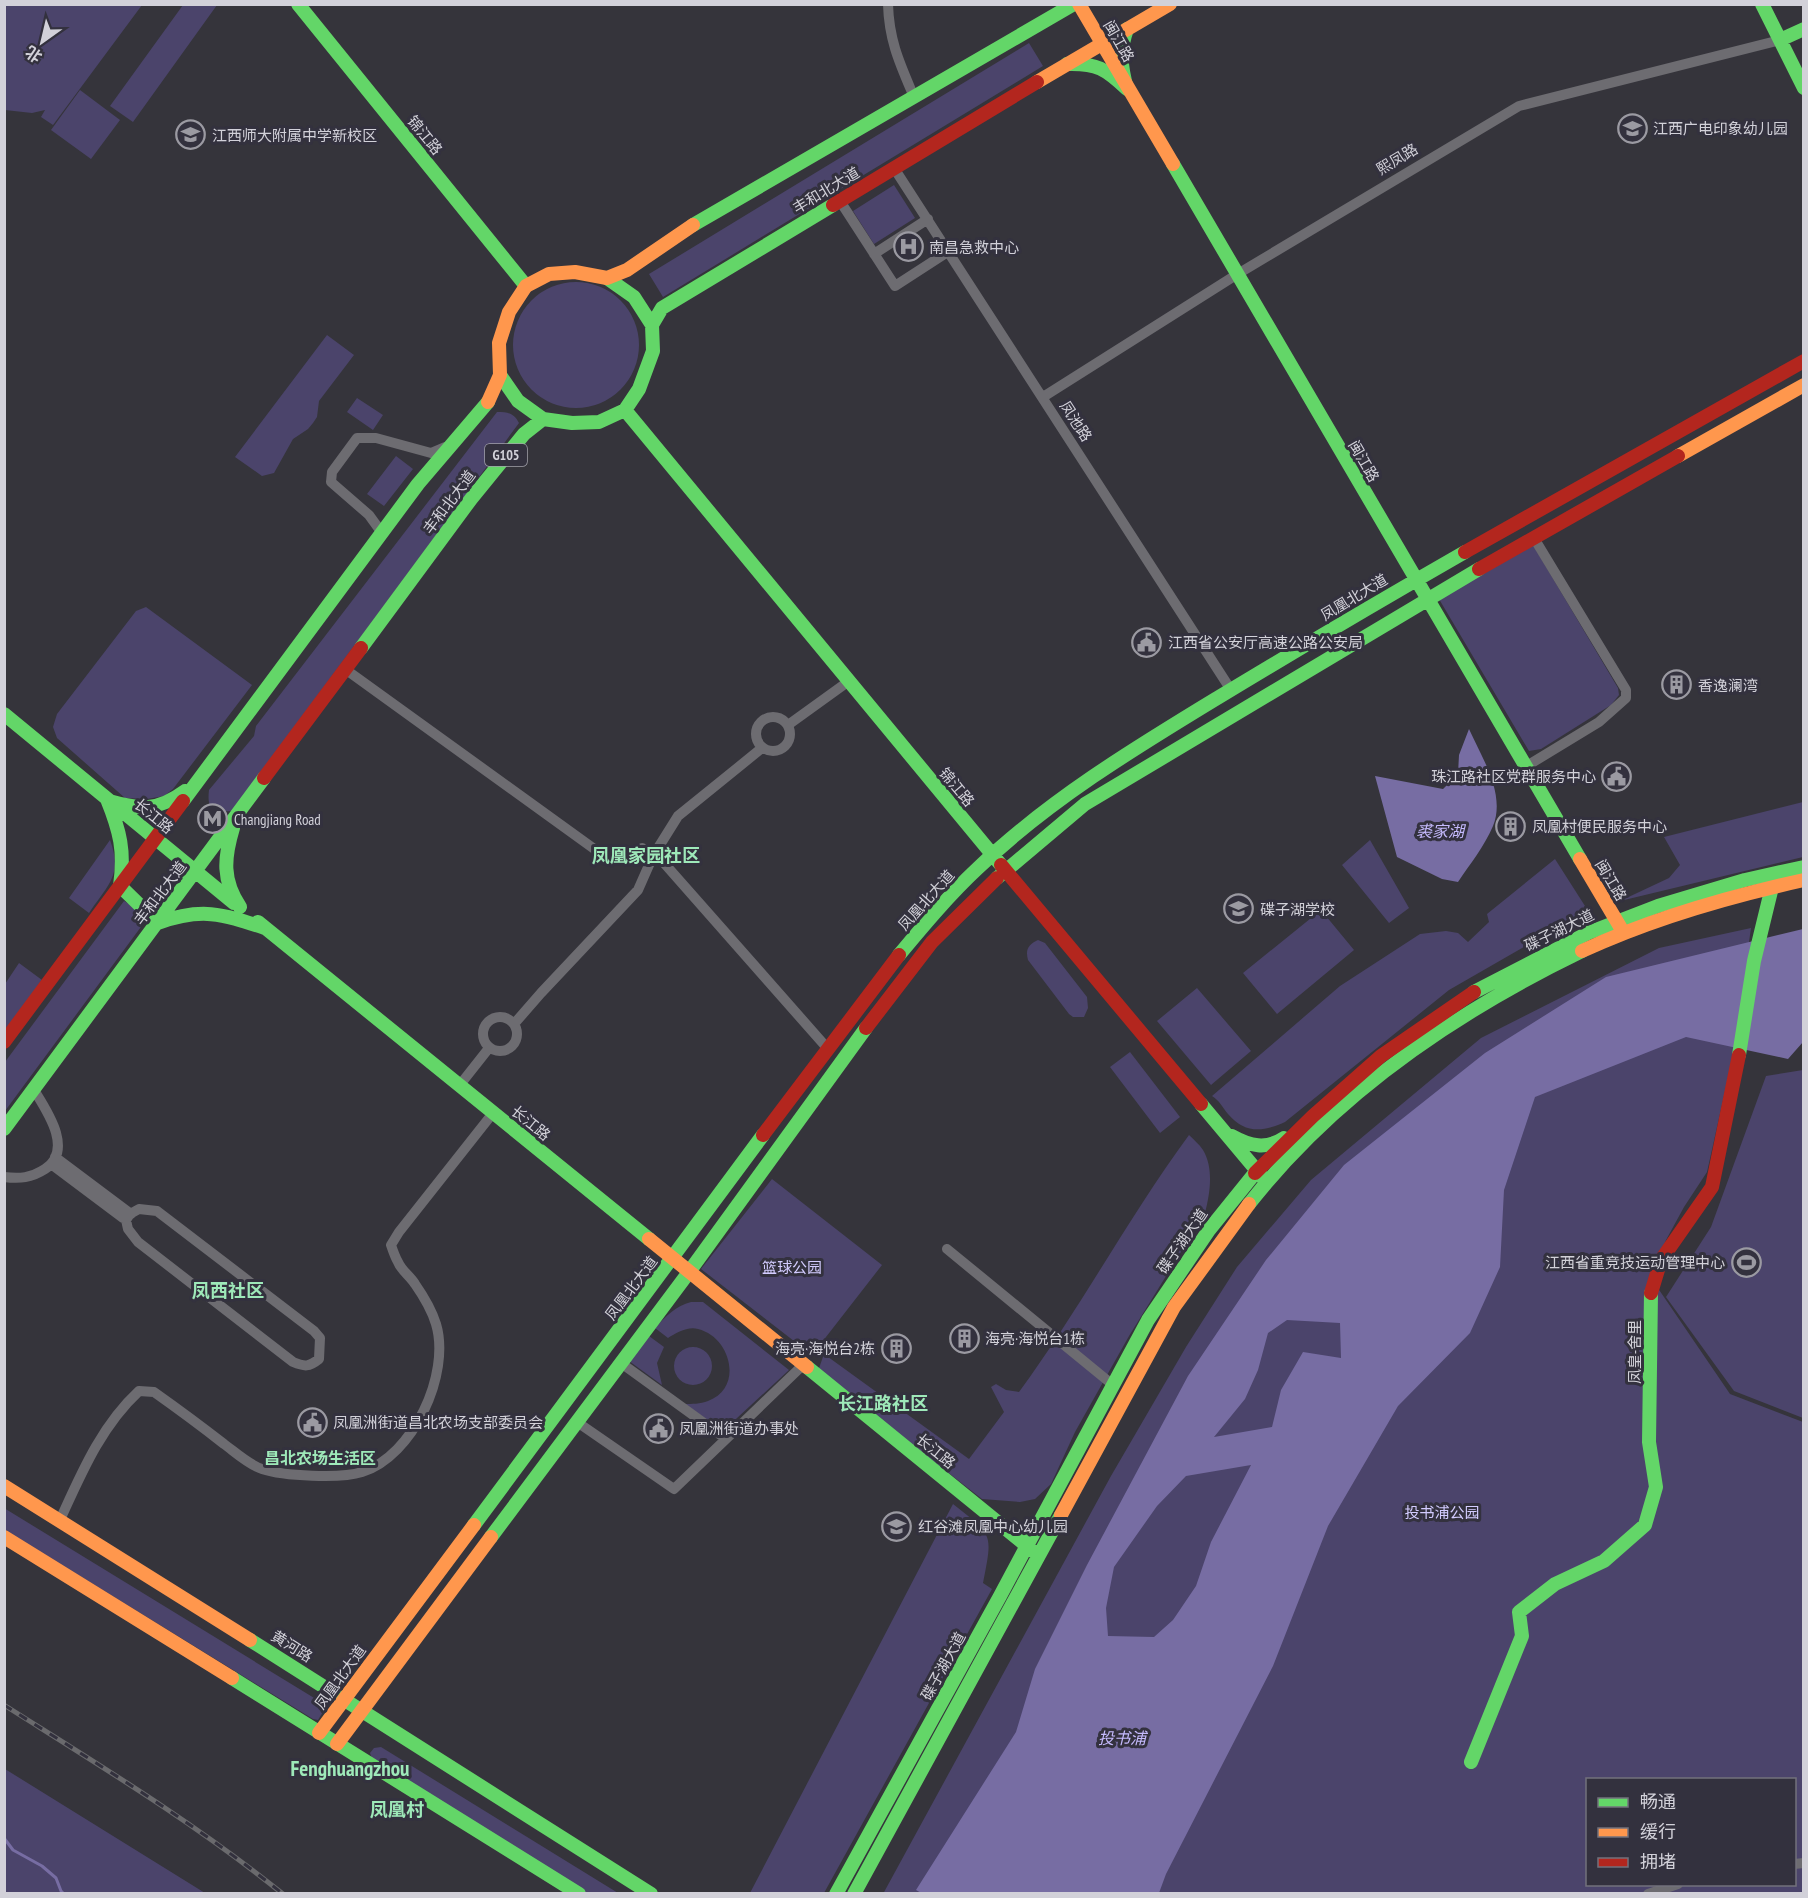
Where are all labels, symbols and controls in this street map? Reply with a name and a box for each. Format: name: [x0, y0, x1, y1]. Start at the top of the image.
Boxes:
north arrow: [12, 12, 72, 72]
street label: 闽江路: [1100, 17, 1138, 65]
text: 北: [21, 42, 46, 67]
street label: 锦江路: [403, 112, 447, 158]
school or university icon: 江西广电印象幼儿园: [1616, 112, 1648, 144]
school or university icon: 江西师大附属中学新校区: [175, 119, 207, 151]
place label: 江西广电印象幼儿园: [1653, 119, 1788, 138]
place label: 江西师大附属中学新校区: [212, 126, 377, 145]
street label: 熙凤路: [1373, 139, 1421, 179]
street label: 丰和北大道: [789, 163, 863, 217]
hospital icon: 南昌急救中心: [892, 231, 924, 263]
place label: 南昌急救中心: [929, 238, 1019, 257]
street label: 凤池路: [1056, 397, 1096, 445]
street label: 闽江路: [1345, 437, 1383, 485]
road number: G105: [485, 444, 527, 466]
street label: 丰和北大道: [419, 466, 479, 538]
street label: 凤凰北大道: [1317, 570, 1391, 624]
public building icon: 江西省公安厅高速公路公安局: [1131, 626, 1163, 658]
place label: 江西省公安厅高速公路公安局: [1168, 633, 1363, 652]
building icon: 香逸澜湾: [1661, 669, 1693, 701]
place label: 香逸澜湾: [1698, 676, 1758, 695]
public building icon: 珠江路社区党群服务中心: [1601, 760, 1633, 792]
street label: 锦江路: [935, 764, 979, 810]
place label: 珠江路社区党群服务中心: [1431, 767, 1596, 786]
street label: 长江路: [131, 794, 177, 838]
metro station icon: Changjiang Road: [197, 803, 229, 835]
place label: Changjiang Road: [234, 810, 321, 829]
building icon: 凤凰村便民服务中心: [1495, 810, 1527, 842]
place label: 凤凰村便民服务中心: [1532, 817, 1667, 836]
water label: 裘家湖: [1416, 821, 1467, 841]
district label: 凤凰家园社区: [592, 844, 700, 867]
street label: 闽江路: [1591, 856, 1631, 904]
street label: 丰和北大道: [130, 857, 190, 929]
street label: 凤凰北大道: [894, 866, 958, 934]
school or university icon: 碟子湖学校: [1223, 893, 1255, 925]
place label: 碟子湖学校: [1260, 900, 1335, 919]
street label: 碟子湖大道: [1521, 905, 1597, 955]
street label: 长江路: [508, 1101, 554, 1145]
street label: 碟子湖大道: [1153, 1205, 1211, 1277]
sports icon: 江西省重竞技运动管理中心: [1730, 1246, 1762, 1278]
street label: 凤凰北大道: [601, 1252, 661, 1324]
place label: 江西省重竞技运动管理中心: [1545, 1253, 1725, 1272]
park label: 篮球公园: [762, 1258, 822, 1277]
district label: 凤西社区: [192, 1279, 264, 1302]
street label: 凤皇-舍里: [1625, 1320, 1644, 1384]
building icon: 海亮·海悦台1栋: [948, 1322, 980, 1354]
place label: 海亮·海悦台1栋: [985, 1329, 1085, 1348]
building icon: 海亮·海悦台2栋: [880, 1332, 912, 1364]
place label: 海亮·海悦台2栋: [775, 1339, 875, 1358]
district label: 长江路社区: [838, 1392, 928, 1415]
public building icon: 凤凰洲街道昌北农场支部委员会: [296, 1406, 328, 1438]
public building icon: 凤凰洲街道办事处: [642, 1412, 674, 1444]
place label: 凤凰洲街道昌北农场支部委员会: [333, 1413, 543, 1432]
place label: 凤凰洲街道办事处: [679, 1419, 799, 1438]
street label: 长江路: [913, 1429, 959, 1473]
district label: 昌北农场生活区: [264, 1448, 376, 1468]
park label: 投书浦公园: [1404, 1503, 1480, 1522]
school or university icon: 红谷滩凤凰中心幼儿园: [881, 1510, 913, 1542]
place label: 红谷滩凤凰中心幼儿园: [918, 1517, 1068, 1536]
street label: 黄河路: [268, 1626, 316, 1666]
street label: 碟子湖大道: [917, 1629, 969, 1703]
street label: 凤凰北大道: [310, 1641, 370, 1713]
water label: 投书浦: [1098, 1728, 1149, 1748]
district label: Fenghuangzhou: [291, 1755, 409, 1782]
legend: [1586, 1778, 1796, 1886]
text: 畅通: [1640, 1790, 1676, 1813]
district label: 凤凰村: [370, 1798, 424, 1821]
text: 缓行: [1640, 1820, 1676, 1843]
text: 拥堵: [1640, 1850, 1676, 1873]

